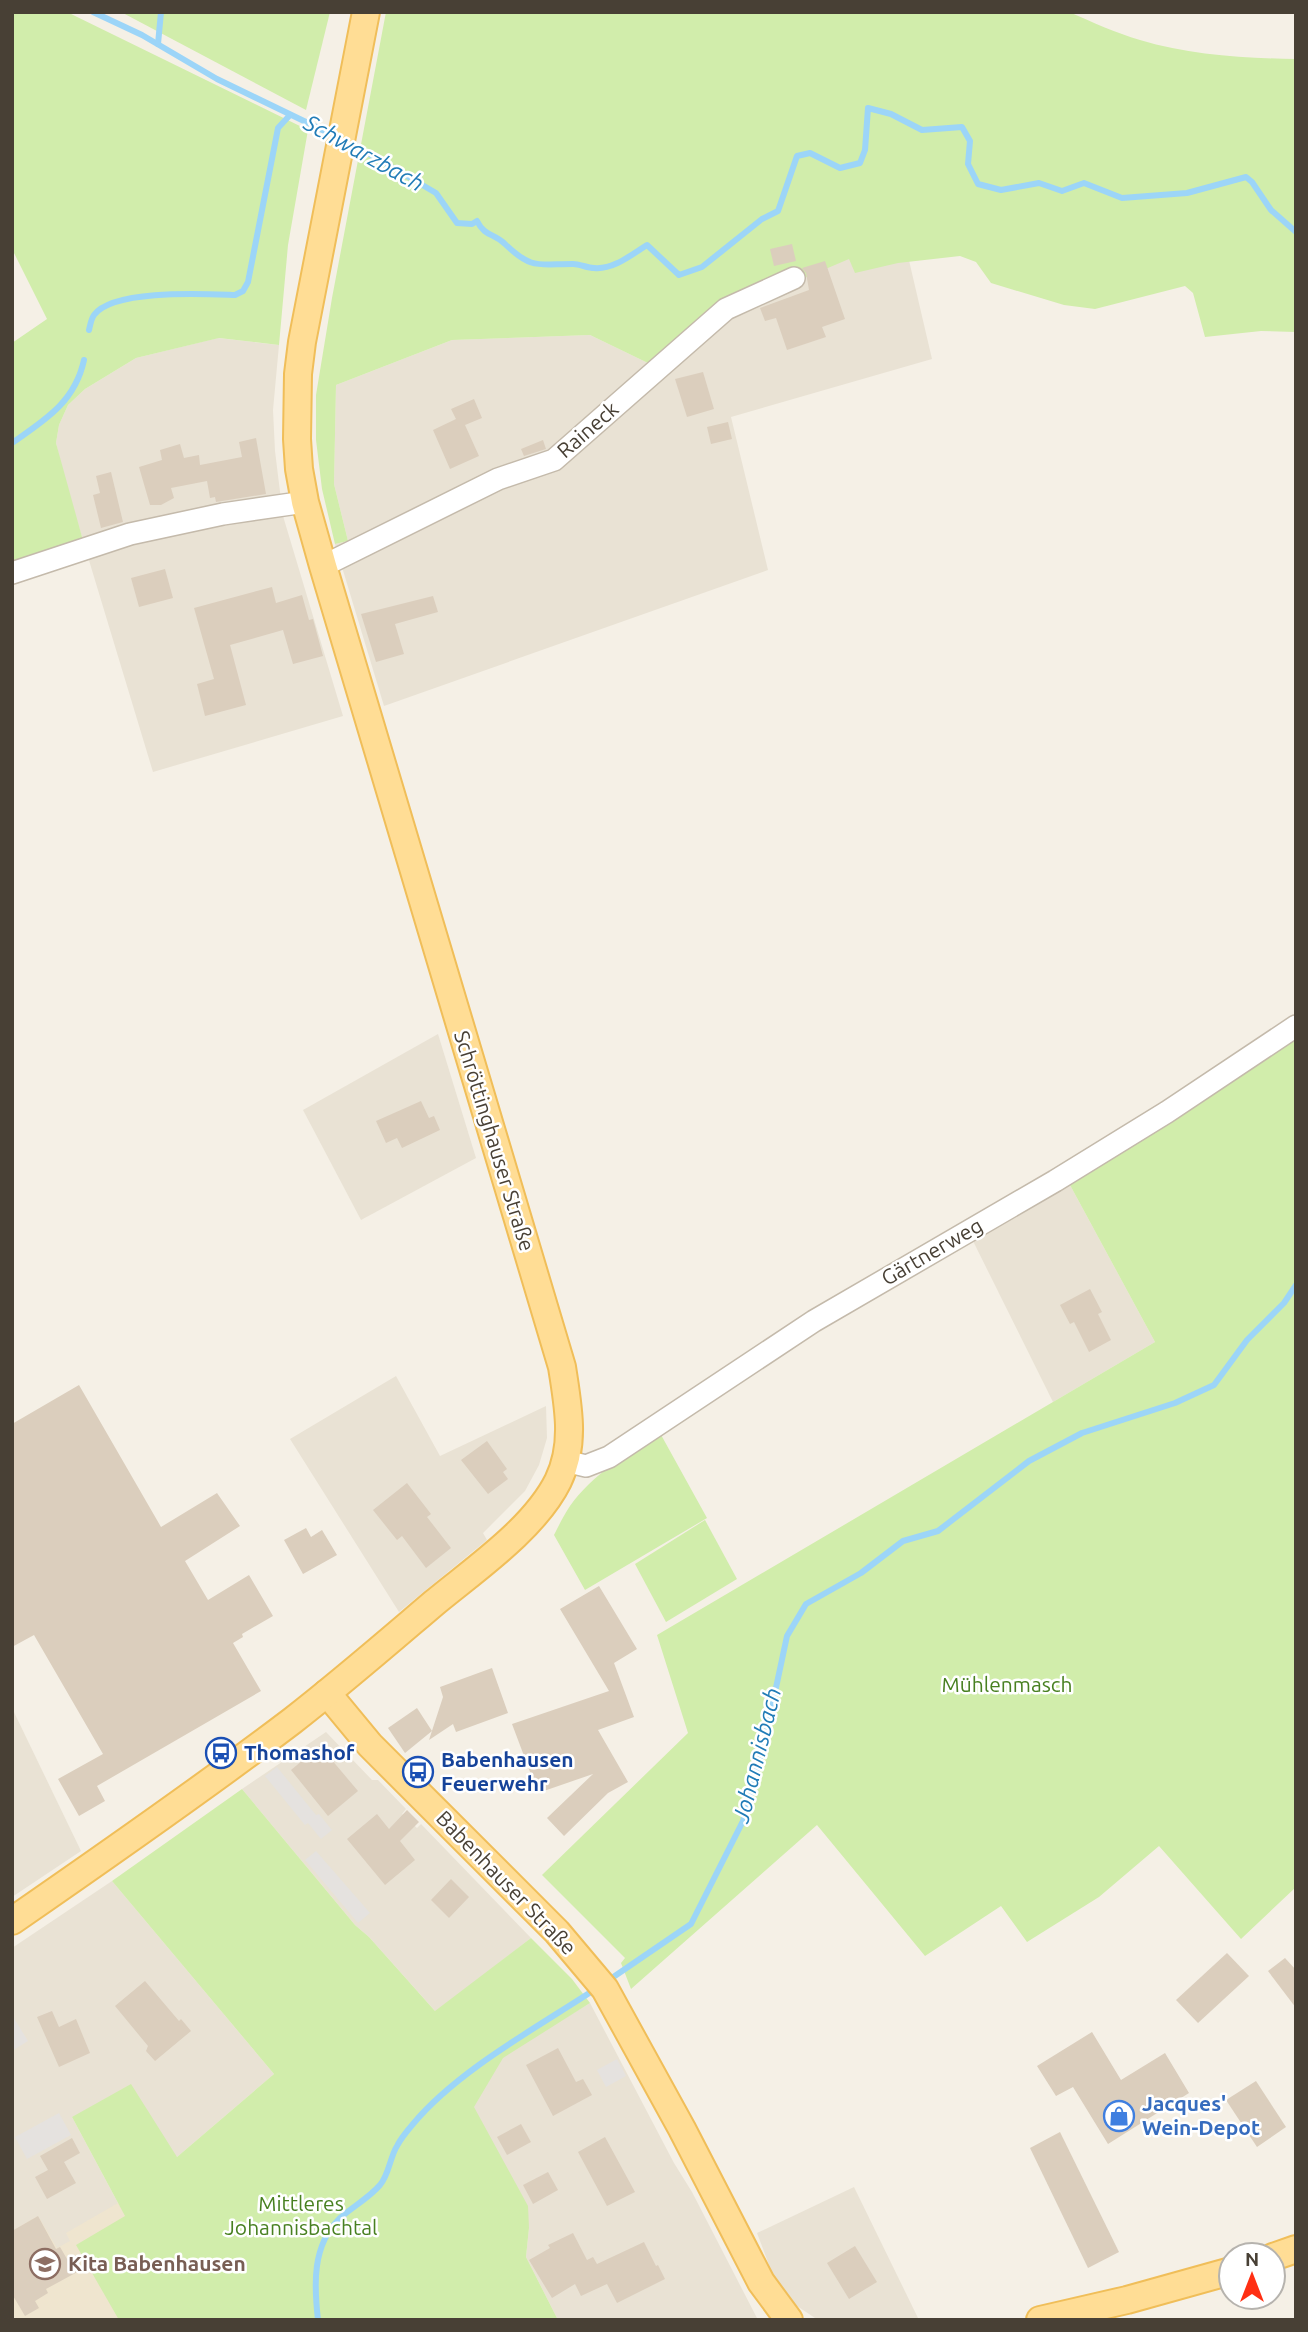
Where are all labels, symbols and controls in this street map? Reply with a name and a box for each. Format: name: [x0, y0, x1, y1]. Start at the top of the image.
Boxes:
water label: Schwarzbach: [299, 109, 428, 196]
street label: Raineck: [552, 396, 623, 462]
street label: Schröttinghauser Straße: [450, 1028, 540, 1254]
street label: Gärtnerweg: [877, 1213, 986, 1290]
park label: Mühlenmasch: [941, 1672, 1073, 1696]
water label: Johannisbach: [727, 1685, 785, 1826]
bus stop icon: Thomashof: [204, 1736, 238, 1770]
place label: Thomashof: [244, 1740, 355, 1764]
place label: Babenhausen Feuerwehr: [441, 1747, 574, 1795]
bus stop icon: Babenhausen Feuerwehr: [401, 1755, 435, 1789]
street label: Babenhauser Straße: [432, 1805, 582, 1959]
place label: Jacques' Wein-Depot: [1142, 2091, 1260, 2139]
shop icon: Jacques' Wein-Depot: [1102, 2099, 1136, 2133]
park label: Mittleres Johannisbachtal: [225, 2191, 377, 2239]
north arrow: [1217, 2241, 1287, 2311]
school or university icon: Kita Babenhausen: [28, 2247, 62, 2281]
text: N: [1245, 2248, 1259, 2270]
place label: Kita Babenhausen: [68, 2251, 246, 2275]

